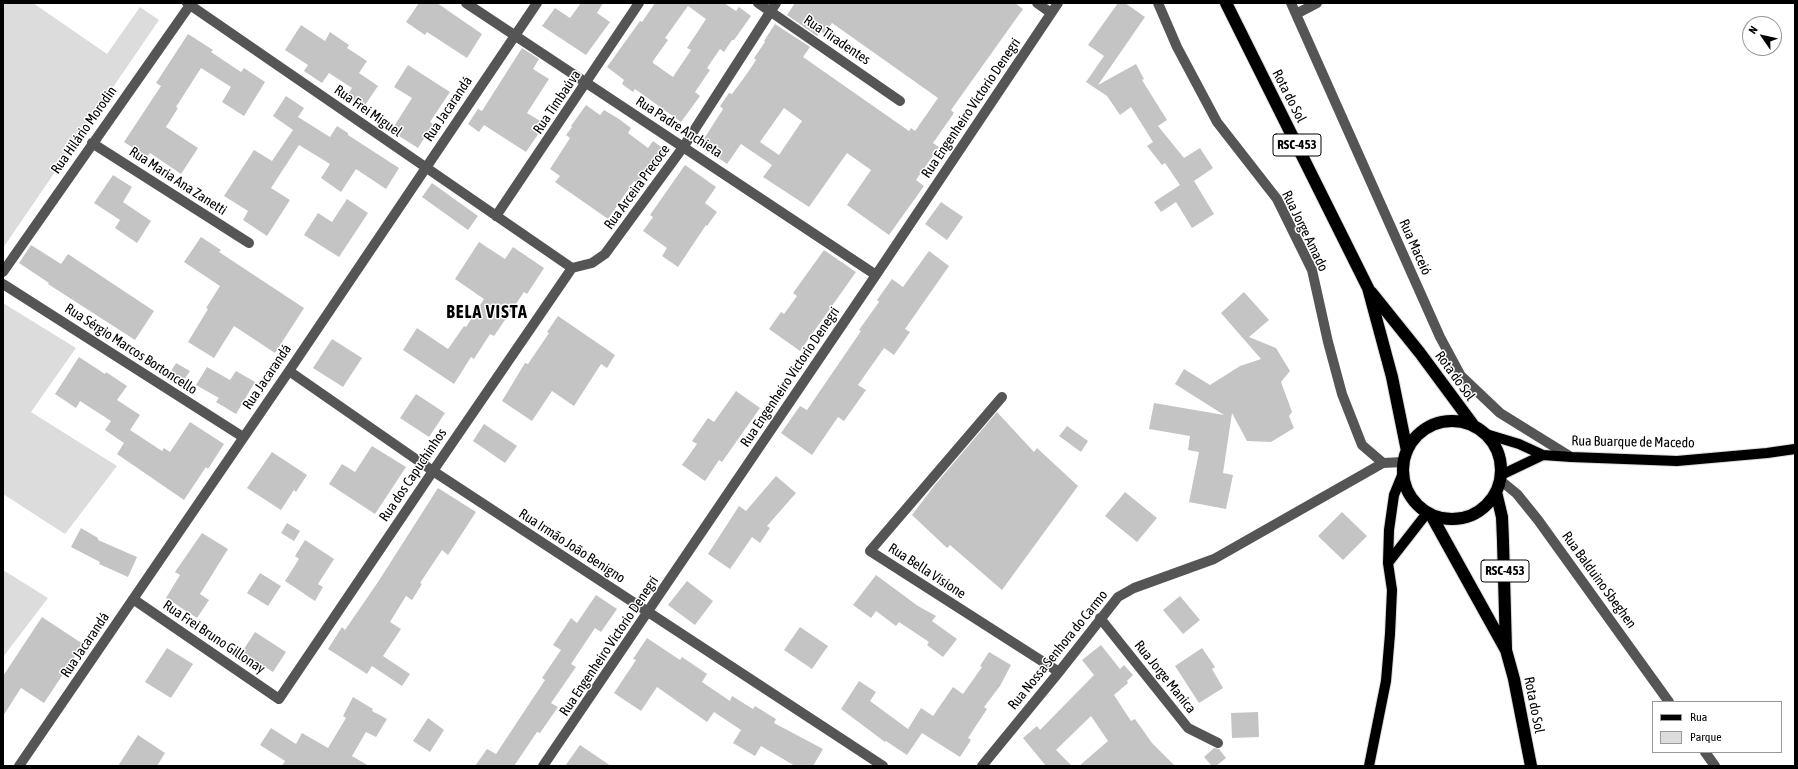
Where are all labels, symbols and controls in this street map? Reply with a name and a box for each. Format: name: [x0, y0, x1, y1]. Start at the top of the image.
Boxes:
street label: Rua Tiradentes: [801, 12, 873, 68]
north arrow: [1742, 16, 1782, 56]
text: N: [1746, 24, 1760, 36]
street label: Rua Engenheiro Victorio Denegri: [918, 35, 1024, 181]
street label: Rua Timbaúva: [530, 67, 584, 137]
street label: Rota do Sol: [1268, 67, 1310, 125]
street label: Rua Jacarandá: [420, 73, 476, 145]
street label: Rua Frei Miguel: [331, 82, 405, 140]
street label: Rua Hilário Morodin: [48, 83, 120, 177]
street label: Rua Padre Anchieta: [632, 93, 726, 161]
road number: RSC-453: [1273, 134, 1321, 156]
street label: Rua Arceira Precoce: [601, 141, 673, 233]
street label: Rua Maria Ana Zanetti: [126, 143, 230, 219]
street label: Rua Jorge Amado: [1278, 188, 1332, 274]
street label: Rua Maceió: [1395, 216, 1435, 278]
street label: Rua Sérgio Marcos Bortoncello: [62, 300, 200, 398]
district label: BELA VISTA: [446, 301, 528, 323]
street label: Rua Engenheiro Victorio Denegri: [737, 304, 843, 450]
street label: Rua Jacarandá: [239, 341, 295, 413]
street label: Rota do Sol: [1431, 348, 1479, 404]
street label: Rua dos Capuchinhos: [376, 425, 450, 525]
street label: Rua Buarque de Macedo: [1571, 433, 1695, 451]
street label: Rua Irmão João Benigno: [516, 505, 628, 587]
street label: Rua Balduino Sbeghen: [1558, 528, 1640, 632]
street label: Rua Bella Visione: [885, 540, 969, 602]
road number: RSC-453: [1481, 560, 1529, 582]
street label: Rua Engenheiro Victorio Denegri: [556, 573, 662, 719]
street label: Rua Nossa Senhora do Carmo: [1005, 587, 1111, 713]
street label: Rua Frei Bruno Gillonay: [160, 597, 268, 677]
street label: Rua Jacarandá: [57, 609, 113, 681]
street label: Rua Jorge Manica: [1131, 637, 1199, 717]
street label: Rota do Sol: [1520, 675, 1548, 735]
legend: [1652, 701, 1782, 753]
text: Rua: [1690, 710, 1707, 724]
text: Parque: [1690, 730, 1722, 744]

